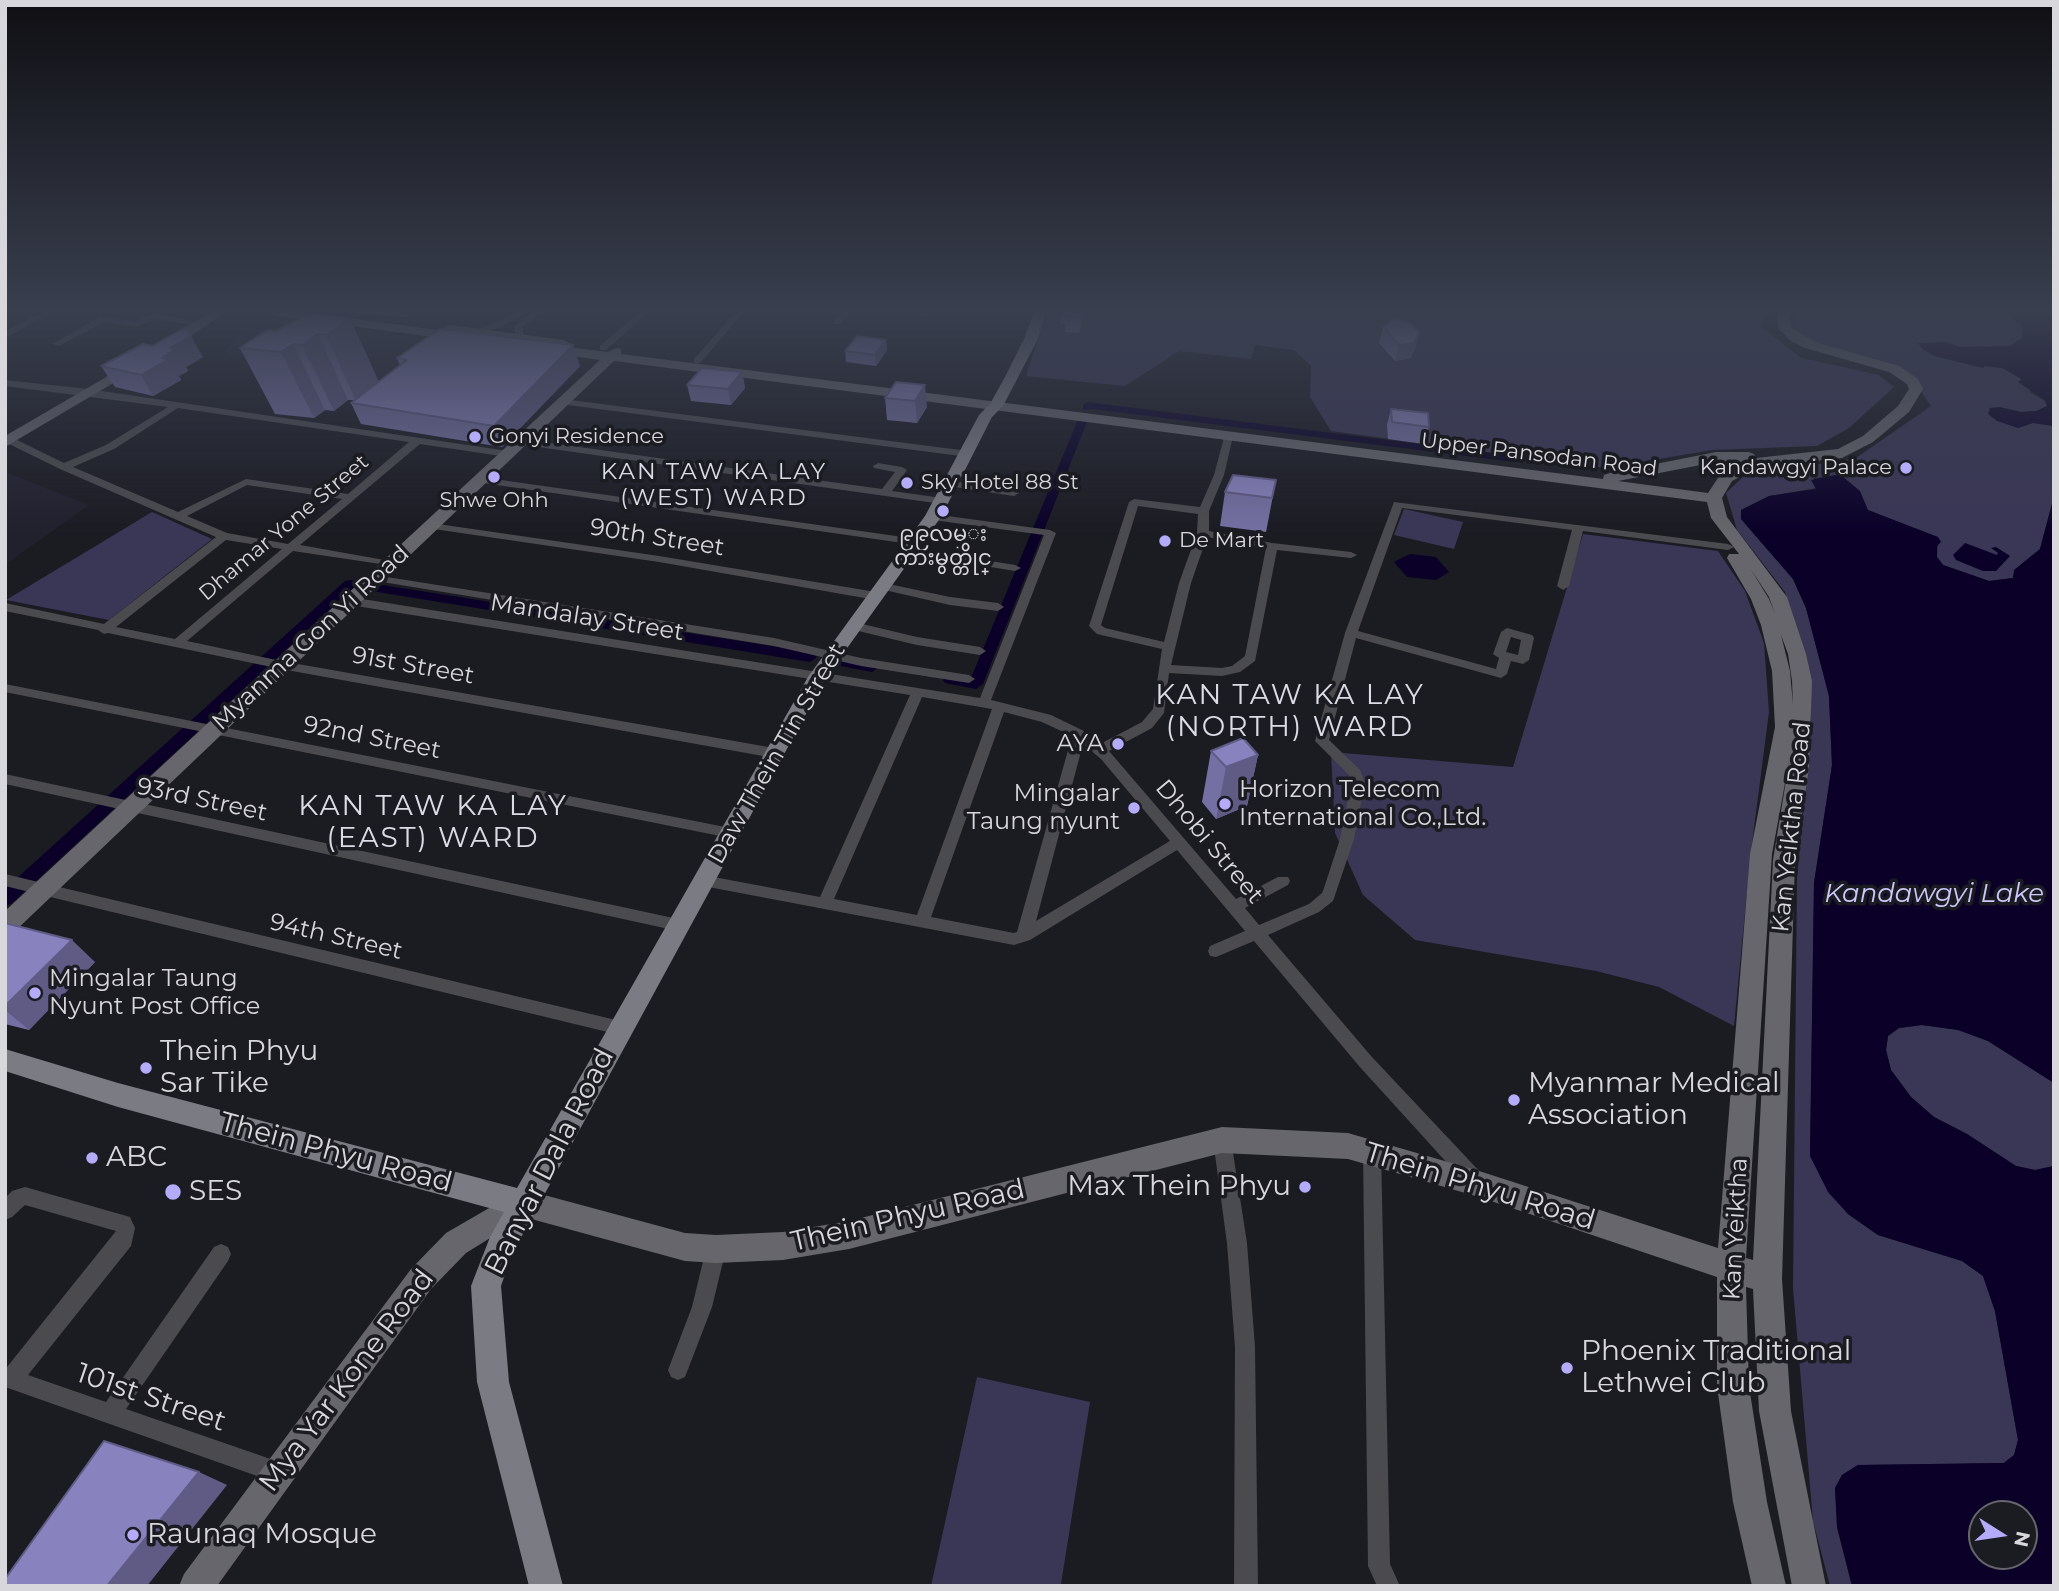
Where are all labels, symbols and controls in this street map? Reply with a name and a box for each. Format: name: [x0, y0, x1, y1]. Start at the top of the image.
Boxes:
place label: Gonyi Residence: [489, 424, 664, 450]
street label: Upper Pansodan Road: [1419, 428, 1659, 482]
marker: Gonyi Residence: [467, 429, 483, 445]
street label: Dhamar Yone Street: [194, 450, 374, 606]
place label: Kandawgyi Palace: [1700, 455, 1892, 481]
district label: KAN TAW KA LAY (WEST) WARD: [603, 458, 825, 512]
marker: Kandawgyi Palace: [1898, 460, 1914, 476]
marker: Shwe Ohh: [486, 469, 502, 485]
place label: Sky Hotel 88 St: [921, 470, 1079, 496]
marker: Sky Hotel 88 St: [899, 475, 915, 491]
place label: Shwe Ohh: [439, 488, 549, 514]
marker: ၉၉လမ္း ကားမွတ္တိုင္: [935, 503, 951, 519]
street label: 90th Street: [588, 513, 726, 563]
place label: ၉၉လမ္း ကားမွတ္တိုင္: [894, 522, 992, 572]
place label: De Mart: [1179, 528, 1264, 554]
marker: De Mart: [1157, 533, 1173, 549]
street label: Myanma Gon Yi Road: [207, 539, 415, 737]
street label: Mandalay Street: [488, 588, 686, 648]
street label: Daw Thein Tin Street: [702, 639, 852, 869]
street label: 91st Street: [350, 641, 476, 691]
district label: KAN TAW KA LAY (NORTH) WARD: [1157, 679, 1423, 745]
street label: 92nd Street: [301, 711, 443, 765]
street label: Kan Yeiktha Road: [1767, 720, 1817, 934]
place label: AYA: [1057, 730, 1104, 758]
marker: AYA: [1110, 736, 1126, 752]
street label: 93rd Street: [134, 772, 270, 828]
street label: Dhobi Street: [1149, 774, 1269, 910]
place label: Horizon Telecom International Co.,Ltd.: [1239, 776, 1486, 832]
place label: Mingalar Taung nyunt: [967, 780, 1120, 836]
district label: KAN TAW KA LAY (EAST) WARD: [300, 790, 566, 856]
marker: Horizon Telecom International Co.,Ltd.: [1217, 796, 1233, 812]
marker: Mingalar Taung nyunt: [1126, 800, 1142, 816]
water label: Kandawgyi Lake: [1824, 878, 2044, 910]
street label: 94th Street: [267, 908, 405, 966]
place label: Mingalar Taung Nyunt Post Office: [49, 965, 260, 1021]
marker: Mingalar Taung Nyunt Post Office: [27, 985, 43, 1001]
place label: Thein Phyu Sar Tike: [160, 1035, 318, 1101]
street label: Banyar Dala Road: [478, 1043, 622, 1281]
marker: Thein Phyu Sar Tike: [138, 1060, 154, 1076]
place label: Myanmar Medical Association: [1528, 1067, 1780, 1133]
marker: Myanmar Medical Association: [1506, 1092, 1522, 1108]
street label: Thein Phyu Road: [216, 1106, 456, 1200]
street label: Thein Phyu Road: [1361, 1136, 1599, 1238]
place label: ABC: [106, 1141, 167, 1175]
marker: ABC: [84, 1150, 100, 1166]
street label: Kan Yeiktha: [1718, 1157, 1754, 1301]
place label: Max Thein Phyu: [1067, 1170, 1291, 1204]
street label: Thein Phyu Road: [788, 1173, 1028, 1259]
place label: SES: [189, 1175, 242, 1209]
marker: Max Thein Phyu: [1297, 1179, 1313, 1195]
marker: SES: [163, 1182, 183, 1202]
street label: Mya Yar Kone Road: [253, 1263, 441, 1499]
place label: Phoenix Traditional Lethwei Club: [1581, 1335, 1851, 1401]
street label: 101st Street: [72, 1357, 230, 1439]
marker: Phoenix Traditional Lethwei Club: [1559, 1360, 1575, 1376]
north arrow: [1968, 1500, 2038, 1570]
place label: Raunaq Mosque: [147, 1518, 377, 1552]
marker: Raunaq Mosque: [125, 1527, 141, 1543]
text: N: [2009, 1529, 2035, 1549]

